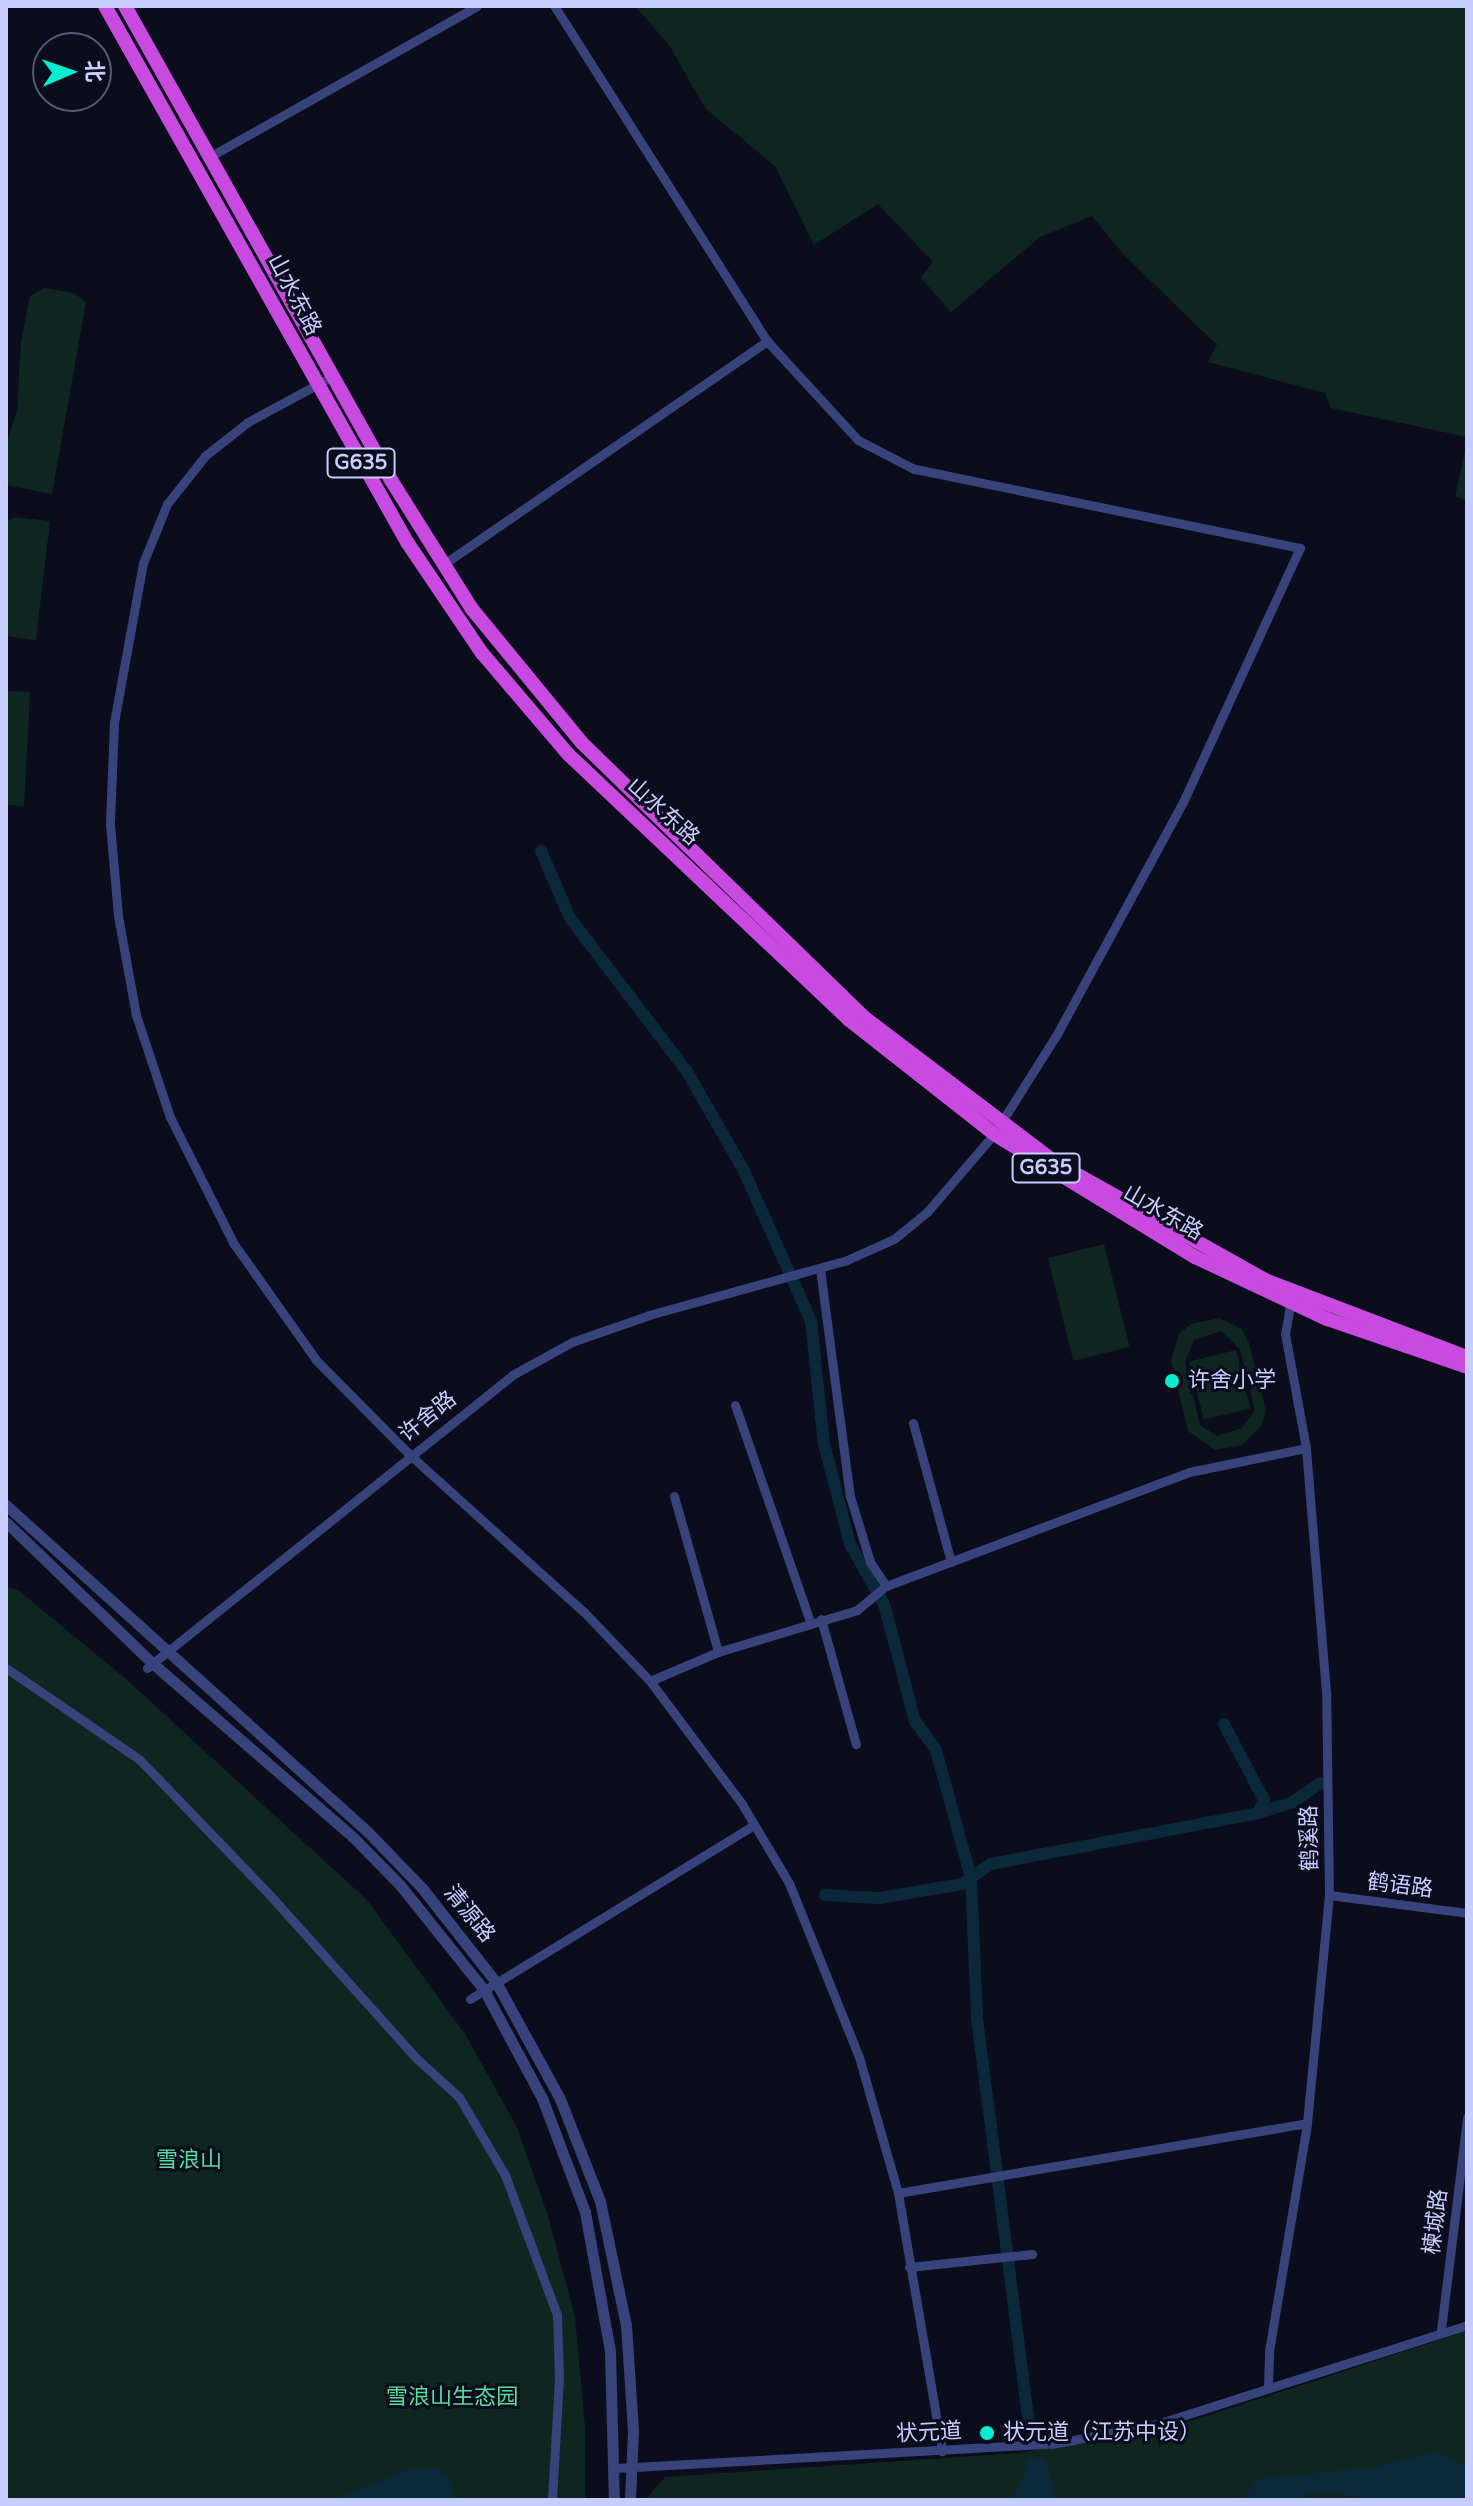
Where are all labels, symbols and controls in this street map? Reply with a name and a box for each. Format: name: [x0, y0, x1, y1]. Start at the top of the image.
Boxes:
north arrow: [32, 32, 112, 112]
text: 北: [81, 60, 107, 83]
street label: 山水东路: [262, 250, 326, 340]
road number: G635: [325, 447, 397, 479]
street label: 山水东路: [621, 773, 705, 851]
road number: G635: [1010, 1152, 1082, 1184]
street label: 山水东路: [1118, 1180, 1208, 1246]
place label: 许舍小学: [1188, 1368, 1276, 1394]
marker: 许舍小学: [1163, 1372, 1181, 1390]
street label: 许舍路: [394, 1386, 462, 1448]
street label: 鹤溪路: [1296, 1805, 1324, 1871]
street label: 鹤语路: [1366, 1869, 1434, 1903]
street label: 清源路: [438, 1880, 500, 1948]
park label: 雪浪山: [156, 2148, 222, 2174]
street label: 楝城路: [1419, 2188, 1453, 2256]
park label: 雪浪山生态园: [386, 2385, 518, 2411]
street label: 状元道: [895, 2418, 963, 2448]
place label: 状元道（江苏中设）: [1003, 2420, 1201, 2446]
marker: 状元道（江苏中设）: [978, 2424, 996, 2442]

